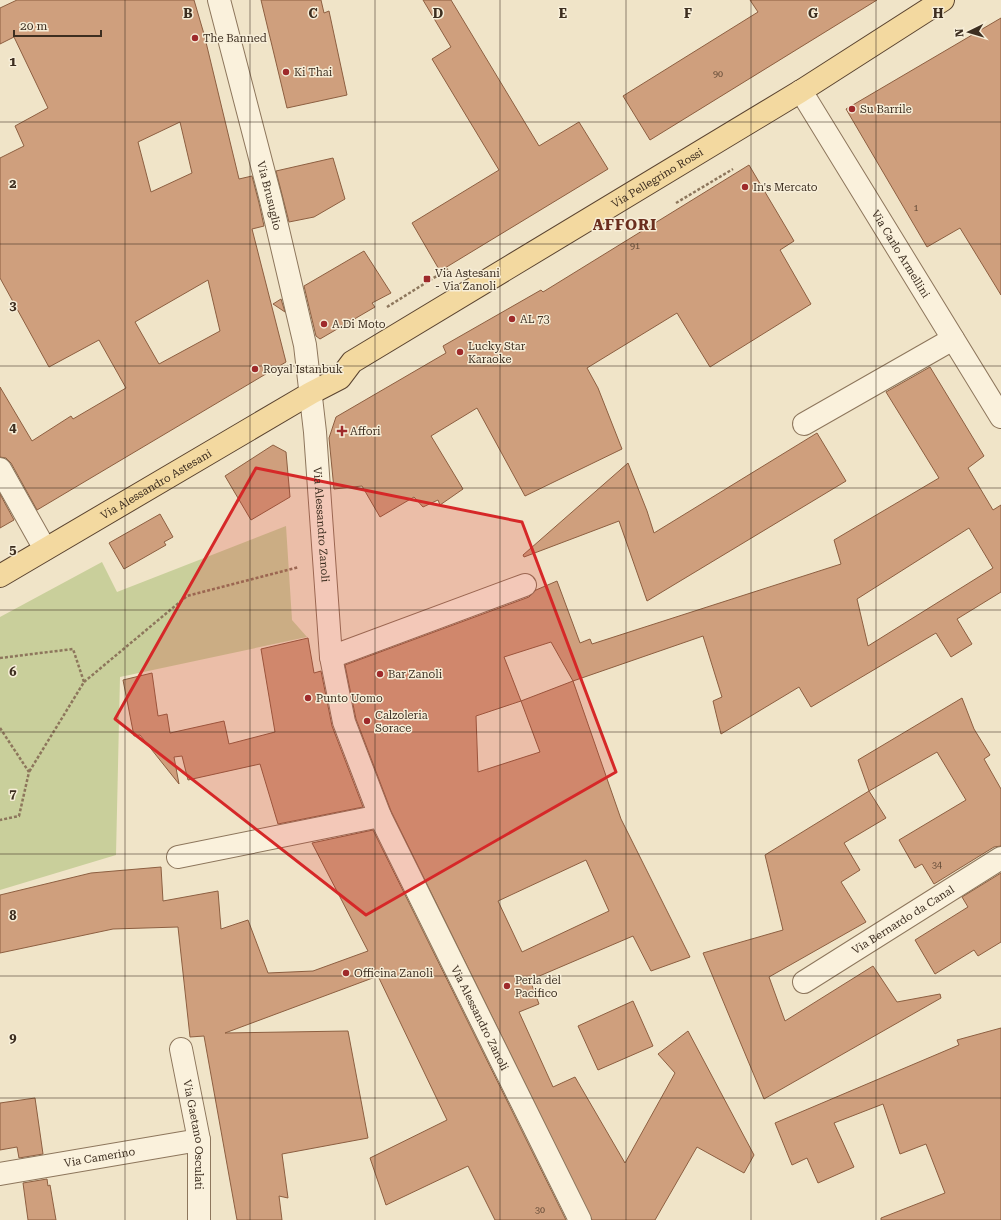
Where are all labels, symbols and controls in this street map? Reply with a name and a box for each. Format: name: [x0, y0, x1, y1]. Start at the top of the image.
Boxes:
text: B: [183, 6, 193, 21]
text: C: [308, 6, 318, 21]
text: D: [433, 6, 443, 21]
text: E: [559, 6, 567, 21]
text: F: [684, 6, 692, 21]
text: G: [808, 6, 818, 21]
text: H: [933, 6, 944, 21]
scale bar: [14, 12, 101, 38]
north arrow: [949, 12, 989, 52]
text: 20 m: [20, 19, 47, 33]
text: N: [953, 28, 966, 38]
place label: The Banned: [203, 32, 267, 45]
marker: The Banned: [190, 33, 200, 43]
text: 1: [9, 54, 17, 69]
place label: Ki Thai: [294, 66, 333, 79]
marker: Ki Thai: [281, 67, 291, 77]
house number: 90: [713, 69, 723, 79]
place label: Su Barrile: [860, 103, 912, 116]
marker: Su Barrile: [847, 104, 857, 114]
street label: Via Pellegrino Rossi: [609, 145, 706, 211]
street label: Via Brusuglio: [254, 160, 284, 232]
text: 2: [9, 176, 17, 191]
place label: In's Mercato: [753, 181, 818, 194]
marker: In's Mercato: [740, 182, 750, 192]
house number: 1: [913, 203, 919, 213]
street label: Via Carlo Armellini: [869, 208, 933, 301]
district label: AFFORI: [593, 216, 657, 234]
house number: 91: [630, 241, 640, 251]
place label: Via Astesani - Via Zanoli: [435, 267, 500, 293]
marker: Via Astesani - Via Zanoli: [422, 274, 432, 284]
text: 3: [9, 298, 17, 313]
place label: AL 73: [520, 313, 550, 326]
marker: AL 73: [507, 314, 517, 324]
place label: A.Di Moto: [332, 318, 386, 331]
marker: A.Di Moto: [319, 319, 329, 329]
place label: Lucky Star Karaoke: [468, 340, 526, 366]
marker: Lucky Star Karaoke: [455, 347, 465, 357]
place label: Royal Istanbuk: [263, 363, 343, 376]
marker: Royal Istanbuk: [250, 364, 260, 374]
text: 4: [9, 420, 17, 435]
place label: Affori: [350, 425, 381, 438]
marker: Affori: [337, 426, 347, 436]
street label: Via Alessandro Astesani: [98, 447, 215, 522]
street label: Via Alessandro Zanoli: [311, 467, 332, 583]
text: 5: [9, 542, 17, 557]
text: 6: [9, 664, 17, 679]
place label: Bar Zanoli: [388, 668, 443, 681]
marker: Bar Zanoli: [375, 669, 385, 679]
place label: Punto Uomo: [316, 692, 383, 705]
marker: Punto Uomo: [303, 693, 313, 703]
place label: Calzoleria Sorace: [375, 709, 428, 735]
marker: Calzoleria Sorace: [362, 716, 372, 726]
text: 7: [9, 786, 17, 801]
house number: 34: [932, 860, 942, 870]
street label: Via Bernardo da Canal: [850, 883, 957, 957]
text: 8: [9, 908, 17, 923]
street label: Via Alessandro Zanoli: [448, 964, 511, 1073]
place label: Officina Zanoli: [354, 967, 433, 980]
marker: Officina Zanoli: [341, 968, 351, 978]
place label: Perla del Pacifico: [515, 974, 562, 1000]
marker: Perla del Pacifico: [502, 981, 512, 991]
text: 9: [9, 1030, 17, 1045]
street label: Via Gaetano Osculati: [180, 1079, 206, 1190]
street label: Via Camerino: [63, 1145, 136, 1170]
house number: 30: [535, 1205, 545, 1215]

